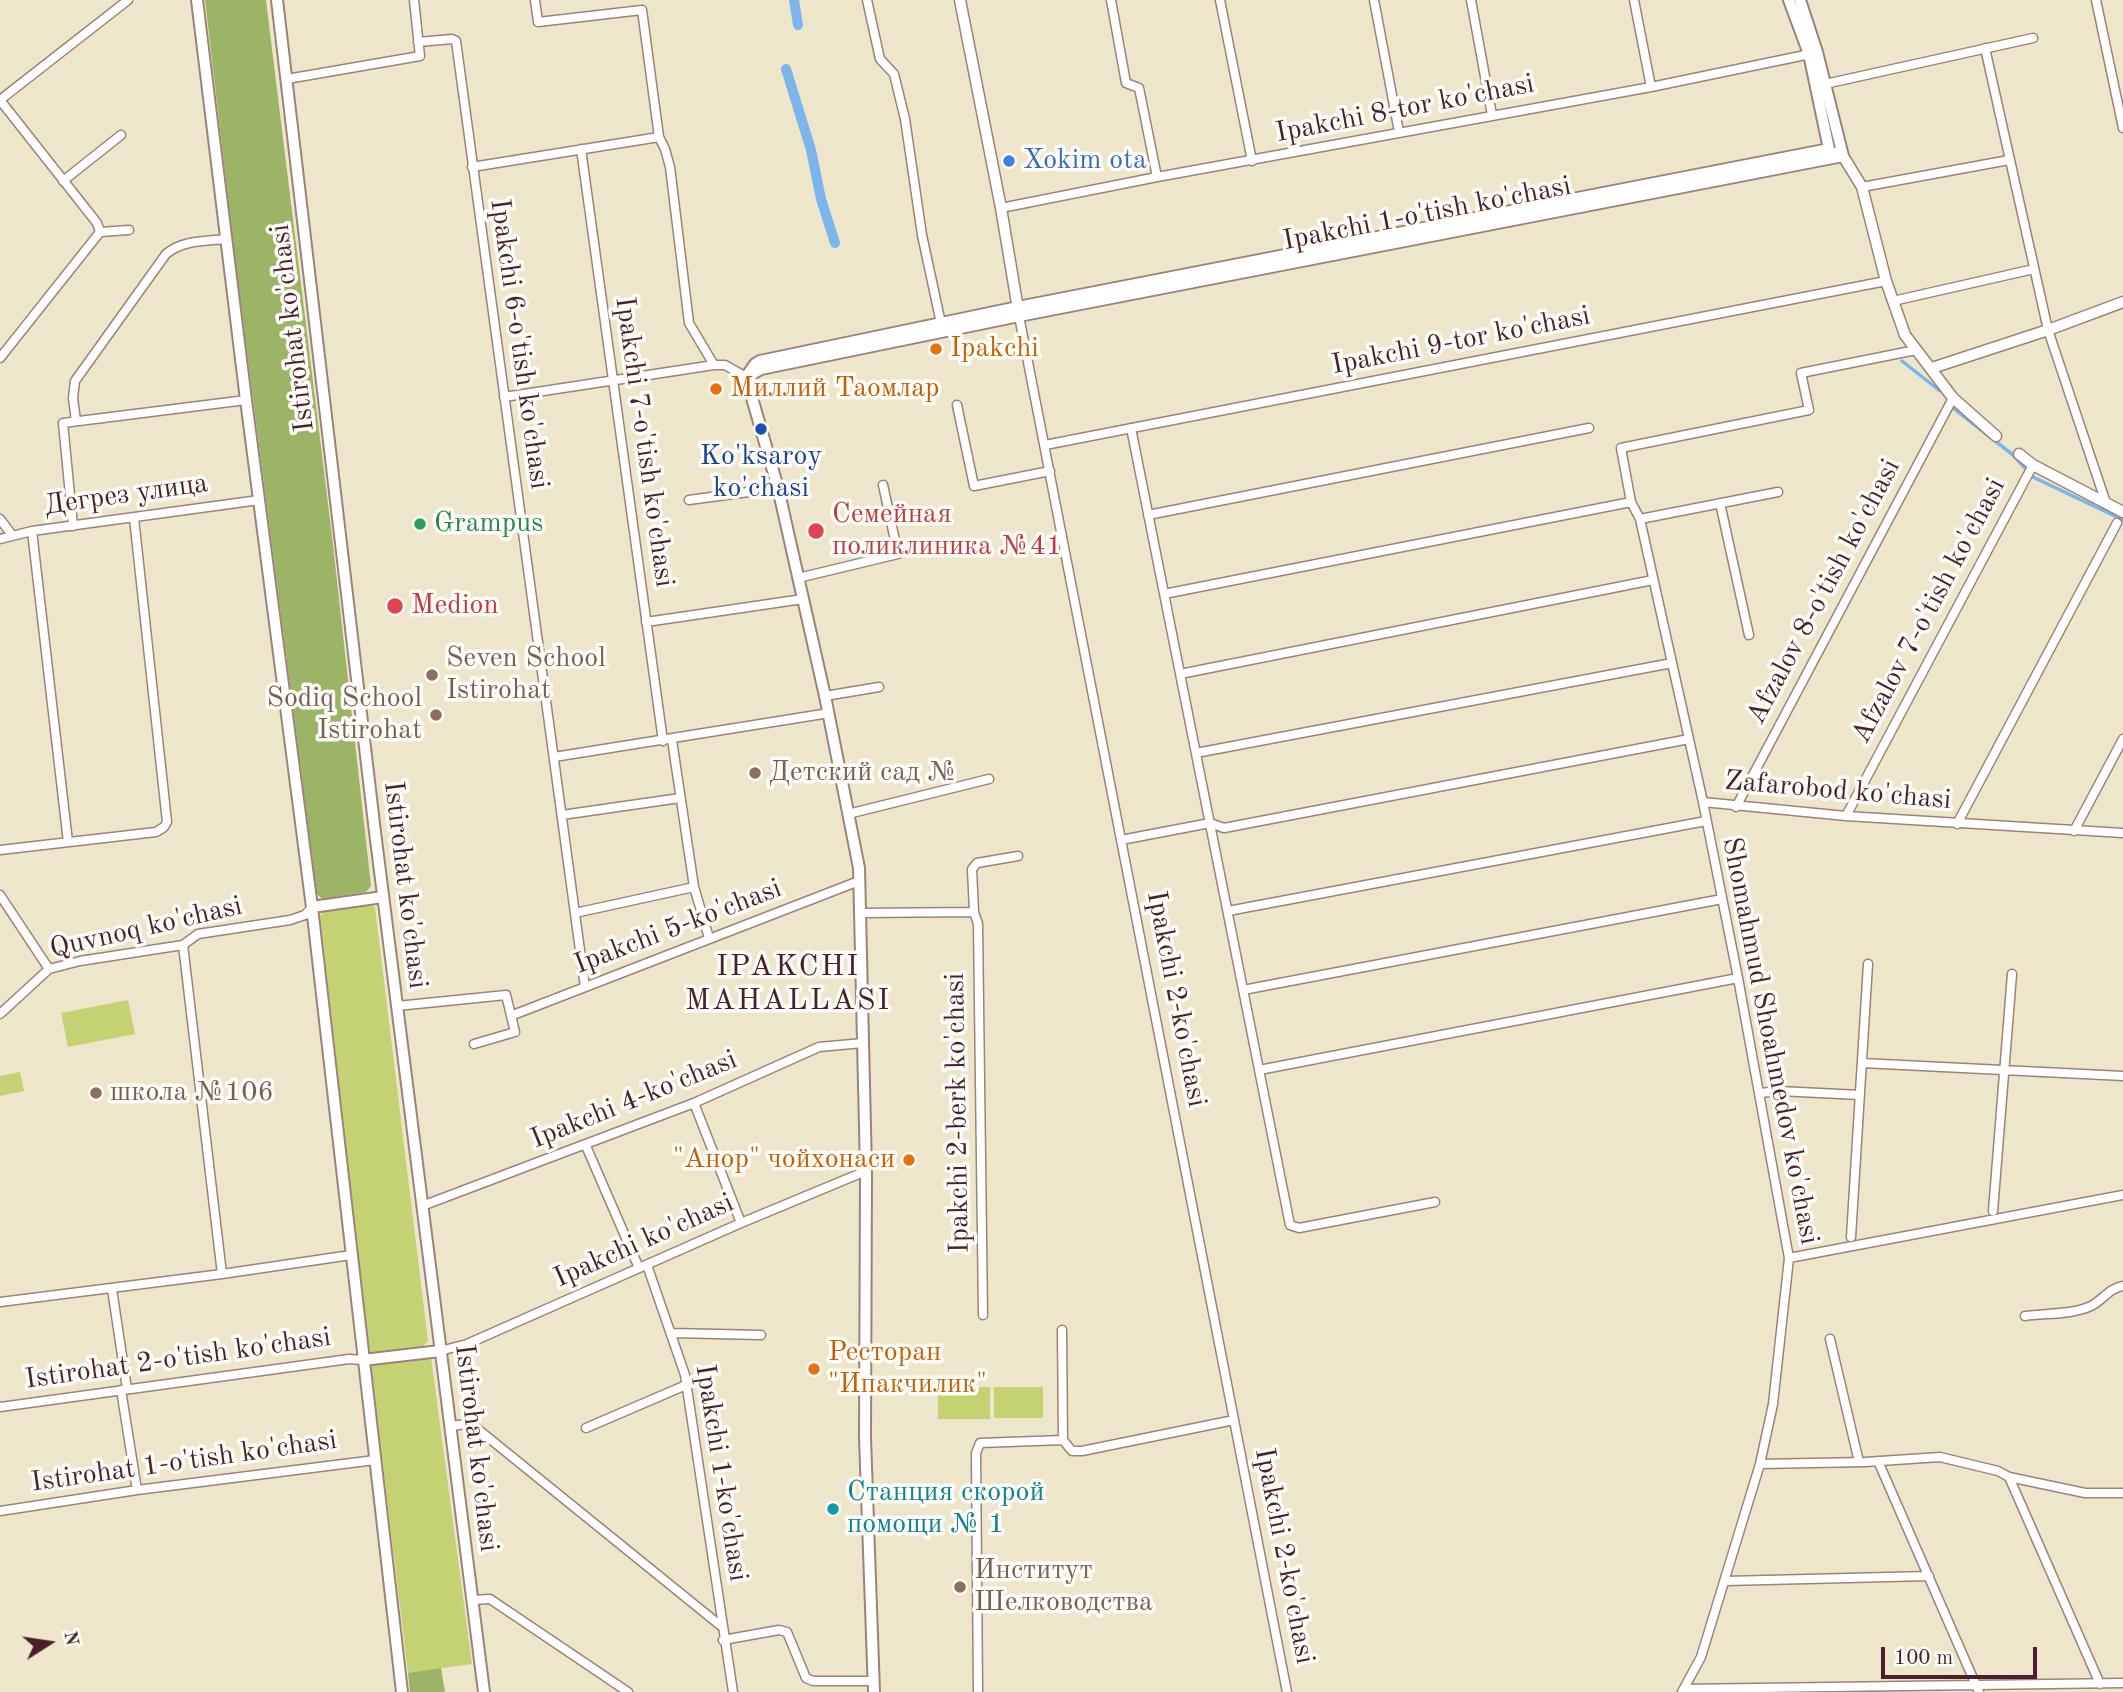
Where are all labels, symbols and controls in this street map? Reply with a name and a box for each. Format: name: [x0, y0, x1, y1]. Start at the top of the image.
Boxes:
street label: Ipakchi 8-tor ko'chasi: [1273, 67, 1537, 151]
place label: Xokim ota: [1023, 144, 1147, 178]
marker: Xokim ota: [1001, 153, 1017, 169]
street label: Ipakchi 1-o'tish ko'chasi: [1280, 170, 1574, 258]
street label: Ipakchi 6-o'tish ko'chasi: [482, 197, 556, 491]
street label: Istirohat ko'chasi: [264, 222, 322, 434]
street label: Ipakchi 7-o'tish ko'chasi: [607, 295, 681, 589]
street label: Ipakchi 9-tor ko'chasi: [1329, 299, 1593, 383]
place label: Ipakchi: [950, 332, 1039, 366]
marker: Ipakchi: [928, 341, 944, 357]
place label: Миллий Таомлар: [730, 372, 940, 406]
marker: Миллий Таомлар: [708, 381, 724, 397]
marker: Ko'ksaroy ko'chasi: [753, 421, 769, 437]
place label: Ko'ksaroy ko'chasi: [700, 440, 822, 506]
street label: Afzalov 8-o'tish ko'chasi: [1740, 454, 1908, 730]
street label: Дегрез улица: [42, 467, 210, 523]
street label: Afzalov 7-o'tish ko'chasi: [1845, 473, 2013, 749]
place label: Семейная поликлиника №41: [832, 498, 1062, 564]
place label: Grampus: [434, 507, 543, 541]
marker: Grampus: [412, 516, 428, 532]
marker: Семейная поликлиника №41: [806, 521, 826, 541]
place label: Medion: [411, 589, 499, 623]
marker: Medion: [385, 596, 405, 616]
place label: Seven School Istirohat: [446, 642, 606, 708]
marker: Seven School Istirohat: [424, 667, 440, 683]
place label: Sodiq School Istirohat: [267, 682, 422, 748]
marker: Sodiq School Istirohat: [428, 707, 444, 723]
place label: Детский сад №: [769, 756, 958, 790]
street label: Zafarobod ko'chasi: [1723, 764, 1953, 818]
marker: Детский сад №: [747, 765, 763, 781]
street label: Istirohat ko'chasi: [376, 779, 434, 991]
street label: Shomahmud Shoahmedov ko'chasi: [1714, 834, 1826, 1248]
street label: Ipakchi 5-ko'chasi: [570, 872, 786, 982]
street label: Ipakchi 2-ko'chasi: [1139, 888, 1213, 1110]
street label: Quvnoq ko'chasi: [47, 890, 245, 966]
district label: IPAKCHI MAHALLASI: [686, 949, 890, 1020]
street label: Ipakchi 2-berk ko'chasi: [939, 972, 977, 1254]
street label: Ipakchi 4-ko'chasi: [526, 1043, 742, 1157]
place label: школа №106: [110, 1076, 274, 1110]
marker: школа №106: [88, 1085, 104, 1101]
place label: "Анор" чойхонаси: [673, 1143, 895, 1177]
marker: "Анор" чойхонаси: [901, 1152, 917, 1168]
street label: Ipakchi ko'chasi: [549, 1186, 739, 1296]
street label: Istirohat 2-o'tish ko'chasi: [23, 1321, 333, 1397]
place label: Ресторан "Ипакчилик": [828, 1336, 987, 1402]
street label: Istirohat ko'chasi: [447, 1342, 505, 1554]
marker: Ресторан "Ипакчилик": [806, 1361, 822, 1377]
street label: Ipakchi 1-ko'chasi: [687, 1362, 755, 1584]
street label: Istirohat 1-o'tish ko'chasi: [29, 1424, 339, 1500]
street label: Ipakchi 2-ko'chasi: [1247, 1445, 1321, 1667]
place label: Станция скорой помощи № 1: [847, 1476, 1045, 1542]
marker: Станция скорой помощи № 1: [825, 1501, 841, 1517]
place label: Институт Шелководства: [974, 1554, 1153, 1620]
marker: Институт Шелководства: [952, 1579, 968, 1595]
north arrow: [14, 1608, 84, 1678]
text: N: [59, 1629, 81, 1648]
scale bar: [1885, 1632, 2041, 1676]
text: 100 m: [1894, 1648, 1953, 1669]

